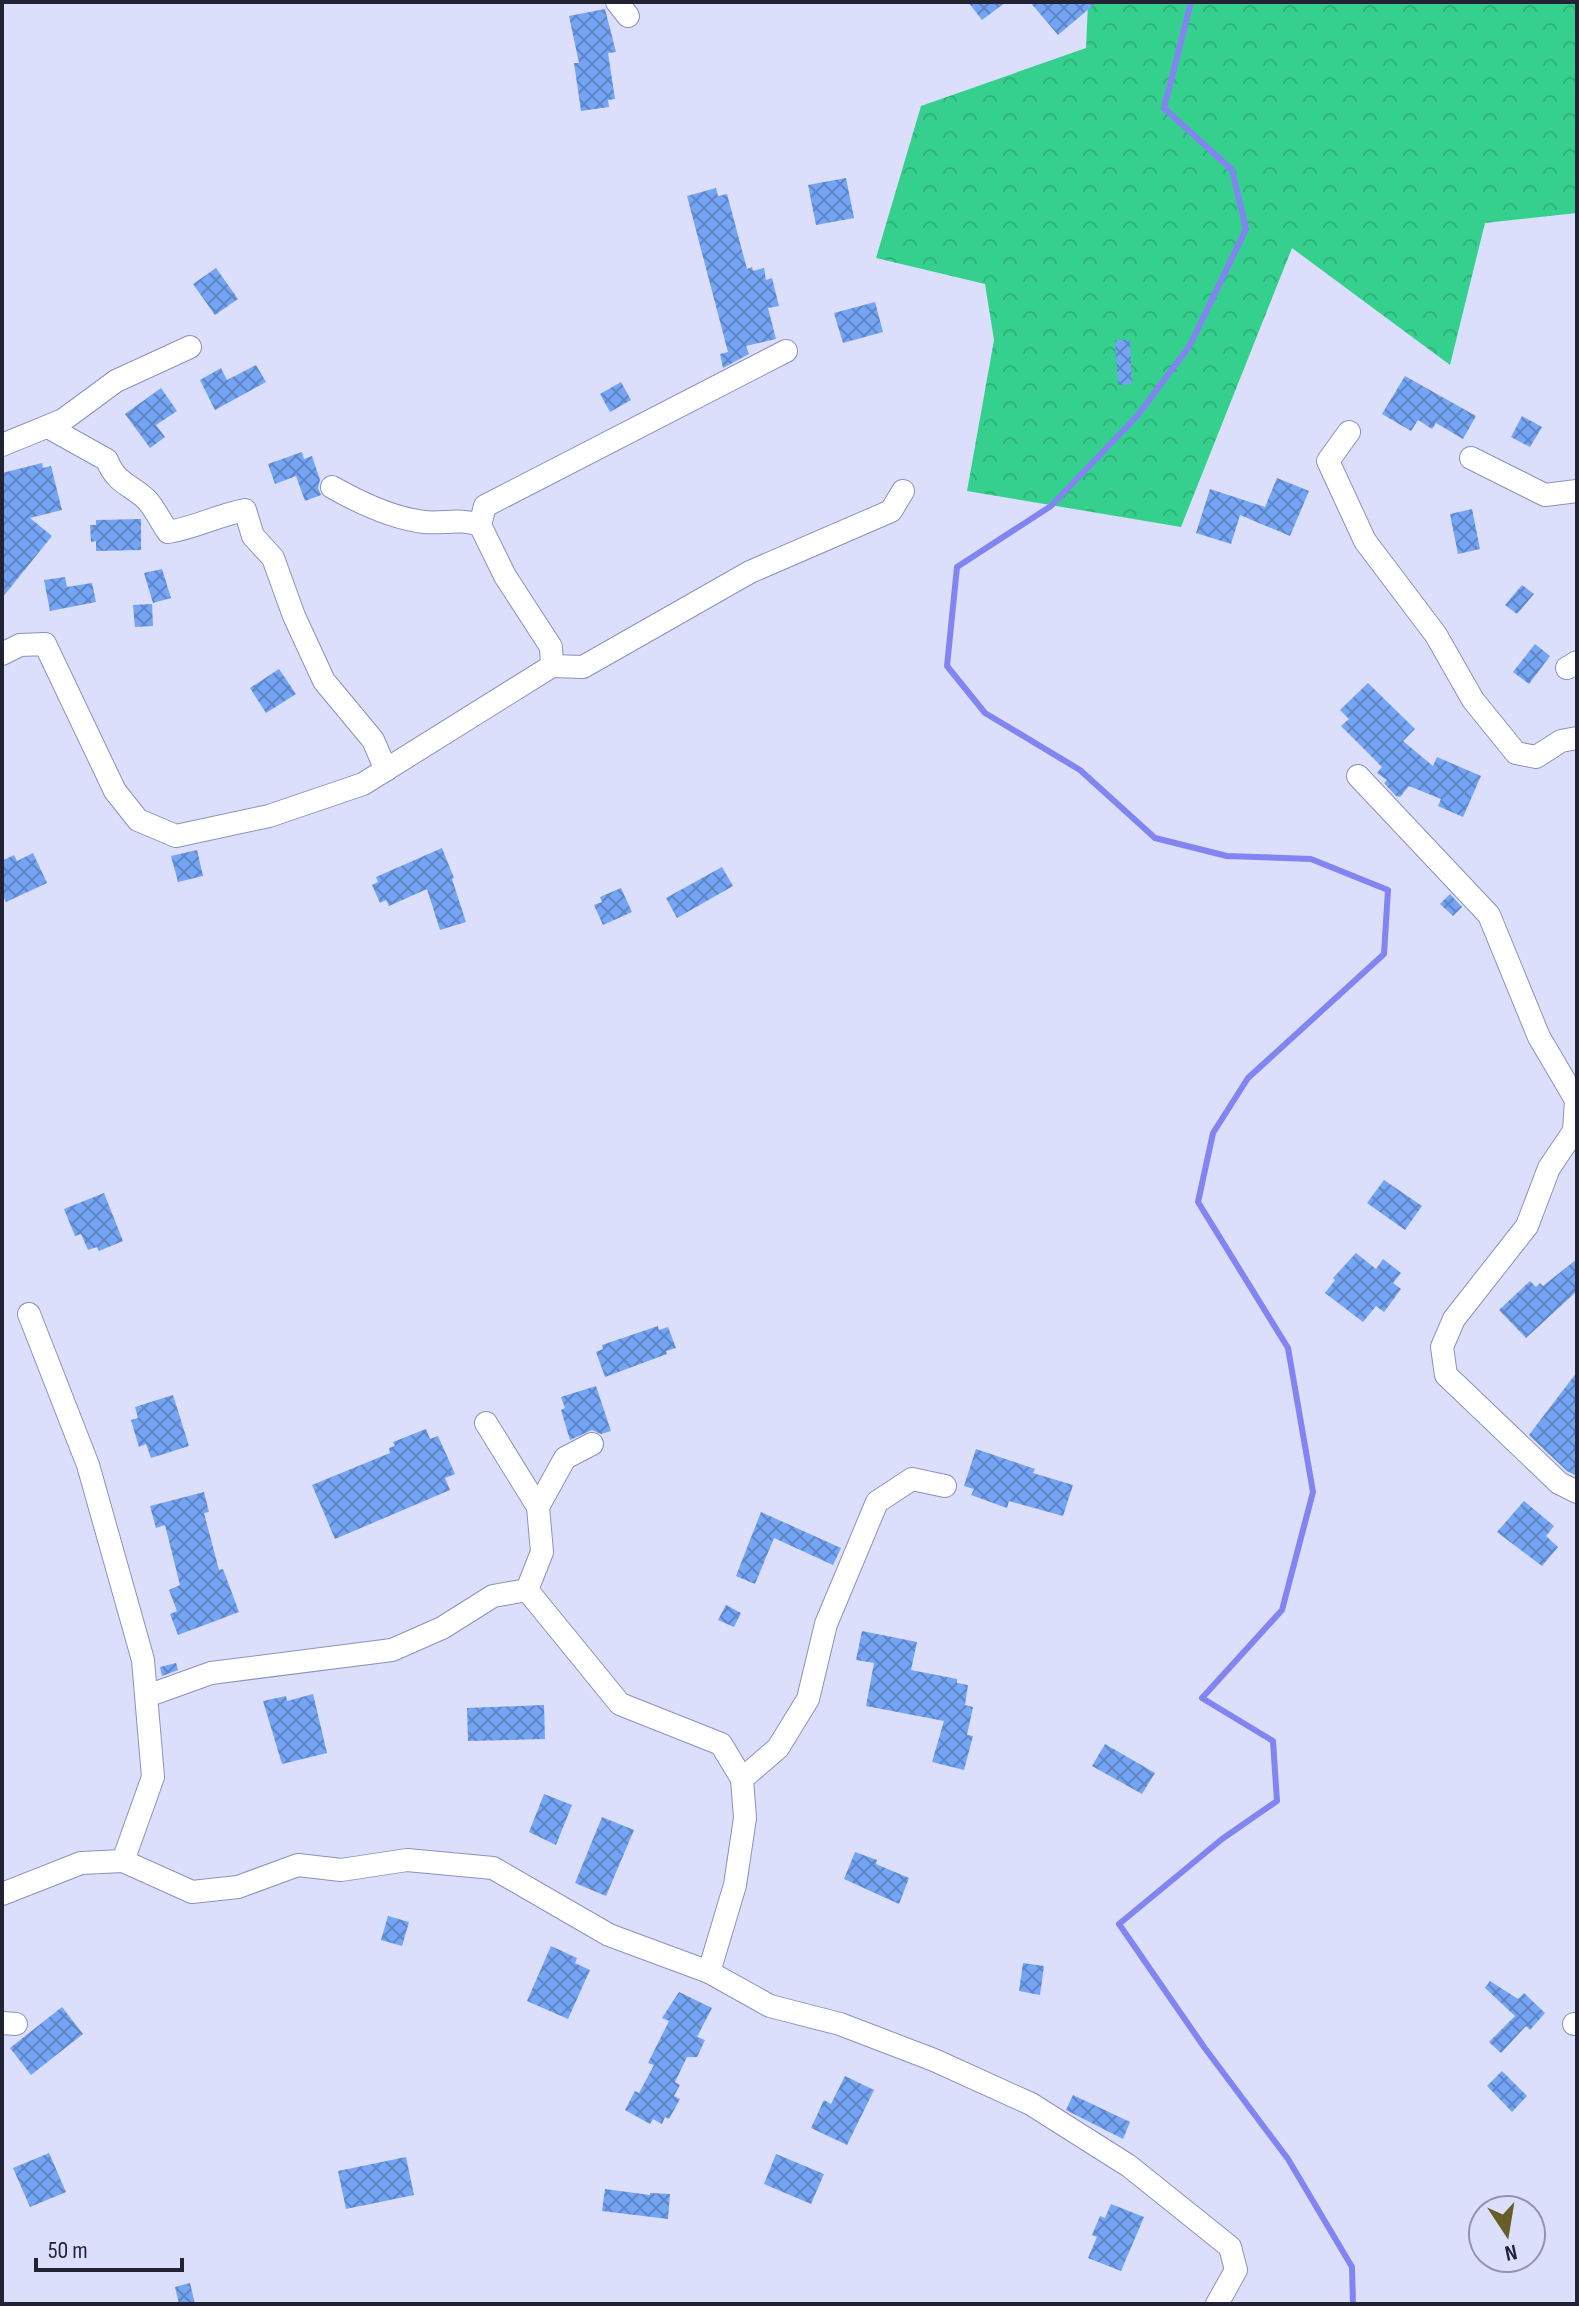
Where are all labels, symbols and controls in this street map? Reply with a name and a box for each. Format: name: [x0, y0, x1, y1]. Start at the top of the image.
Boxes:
north arrow: [1467, 2194, 1547, 2274]
scale bar: [36, 2222, 182, 2272]
text: 50 m: [48, 2236, 88, 2265]
text: N: [1502, 2238, 1519, 2267]

